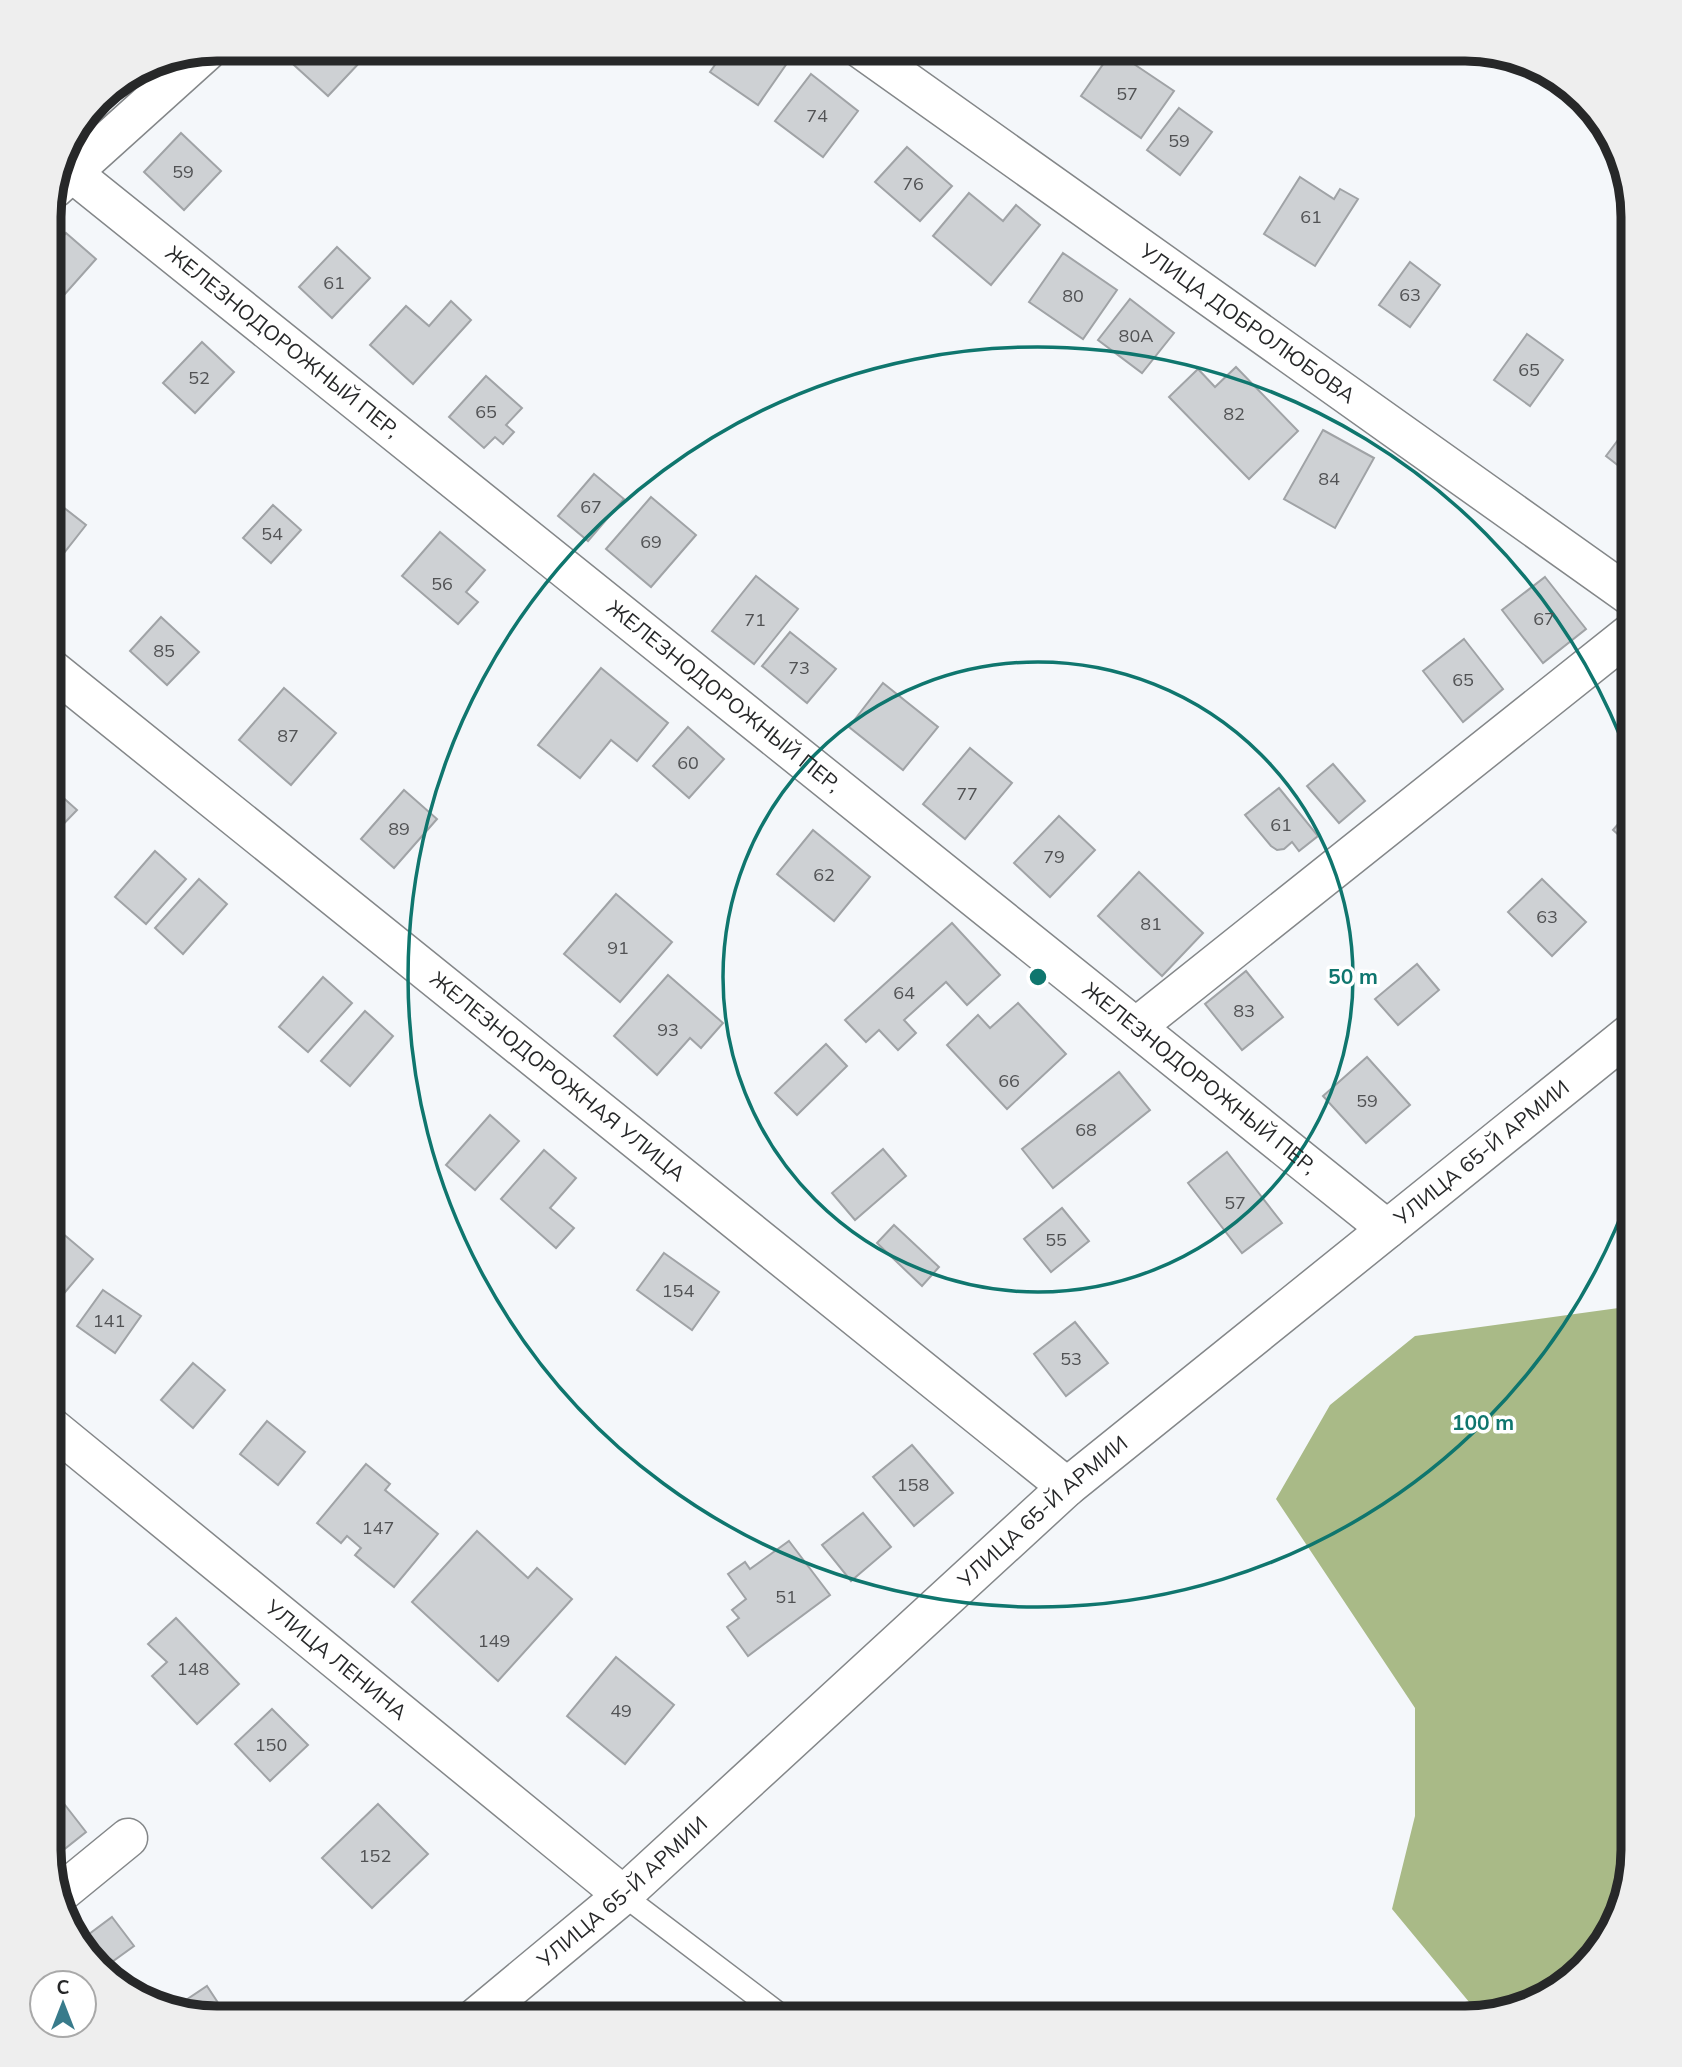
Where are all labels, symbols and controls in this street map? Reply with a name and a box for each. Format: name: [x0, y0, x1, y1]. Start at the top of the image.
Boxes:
house number: 57: [1116, 82, 1138, 105]
house number: 74: [806, 104, 828, 127]
house number: 59: [1168, 129, 1190, 152]
house number: 59: [172, 160, 194, 183]
house number: 76: [902, 172, 924, 195]
house number: 61: [1300, 205, 1322, 228]
street label: УЛИЦА ДОБРОЛЮБОВА: [1134, 237, 1361, 409]
street label: ЖЕЛЕЗНОДОРОЖНЫЙ ПЕР,: [161, 239, 405, 443]
house number: 61: [323, 271, 345, 294]
house number: 63: [1399, 283, 1421, 306]
house number: 80: [1062, 284, 1084, 307]
house number: 80А: [1119, 324, 1153, 347]
house number: 65: [1518, 358, 1540, 381]
house number: 52: [188, 366, 210, 389]
house number: 65: [475, 400, 497, 423]
house number: 82: [1223, 402, 1245, 425]
house number: 84: [1318, 467, 1340, 490]
house number: 67: [580, 495, 602, 518]
house number: 54: [261, 522, 283, 545]
house number: 69: [640, 530, 662, 553]
house number: 56: [431, 572, 453, 595]
street label: ЖЕЛЕЗНОДОРОЖНЫЙ ПЕР,: [602, 594, 846, 797]
house number: 67: [1533, 607, 1555, 630]
house number: 71: [744, 608, 766, 631]
house number: 85: [153, 639, 175, 662]
house number: 73: [788, 656, 810, 679]
house number: 65: [1452, 668, 1474, 691]
house number: 87: [277, 724, 299, 747]
house number: 60: [677, 751, 699, 774]
house number: 77: [956, 782, 978, 805]
house number: 61: [1270, 813, 1292, 836]
house number: 89: [388, 817, 410, 840]
house number: 79: [1043, 845, 1065, 868]
house number: 62: [813, 863, 835, 886]
house number: 63: [1536, 905, 1558, 928]
house number: 81: [1140, 912, 1162, 935]
house number: 91: [607, 936, 629, 959]
text: 50 m: [1328, 963, 1378, 989]
street label: ЖЕЛЕЗНОДОРОЖНАЯ УЛИЦА: [425, 965, 692, 1187]
centre of rings: [1026, 965, 1050, 989]
street label: ЖЕЛЕЗНОДОРОЖНЫЙ ПЕР,: [1078, 976, 1322, 1179]
house number: 64: [893, 981, 915, 1004]
house number: 83: [1233, 999, 1255, 1022]
house number: 93: [657, 1018, 679, 1041]
house number: 66: [998, 1069, 1020, 1092]
street label: УЛИЦА 65-Й АРМИИ: [1388, 1074, 1574, 1231]
house number: 59: [1356, 1089, 1378, 1112]
house number: 68: [1075, 1118, 1097, 1141]
house number: 57: [1224, 1191, 1246, 1214]
house number: 55: [1045, 1228, 1067, 1251]
house number: 154: [662, 1279, 694, 1302]
house number: 141: [93, 1309, 125, 1332]
house number: 53: [1060, 1347, 1082, 1370]
text: 100 m: [1452, 1409, 1514, 1435]
street label: УЛИЦА 65-Й АРМИИ: [951, 1430, 1132, 1593]
house number: 158: [897, 1473, 929, 1496]
house number: 147: [362, 1516, 394, 1539]
house number: 51: [775, 1585, 797, 1608]
street label: УЛИЦА ЛЕНИНА: [260, 1593, 413, 1725]
house number: 149: [478, 1629, 510, 1652]
house number: 148: [177, 1657, 209, 1680]
house number: 49: [610, 1699, 632, 1722]
house number: 150: [255, 1733, 287, 1756]
street label: УЛИЦА 65-Й АРМИИ: [531, 1810, 712, 1973]
house number: 152: [359, 1844, 391, 1867]
north arrow: [28, 1969, 98, 2039]
text: С: [56, 1975, 70, 1999]

